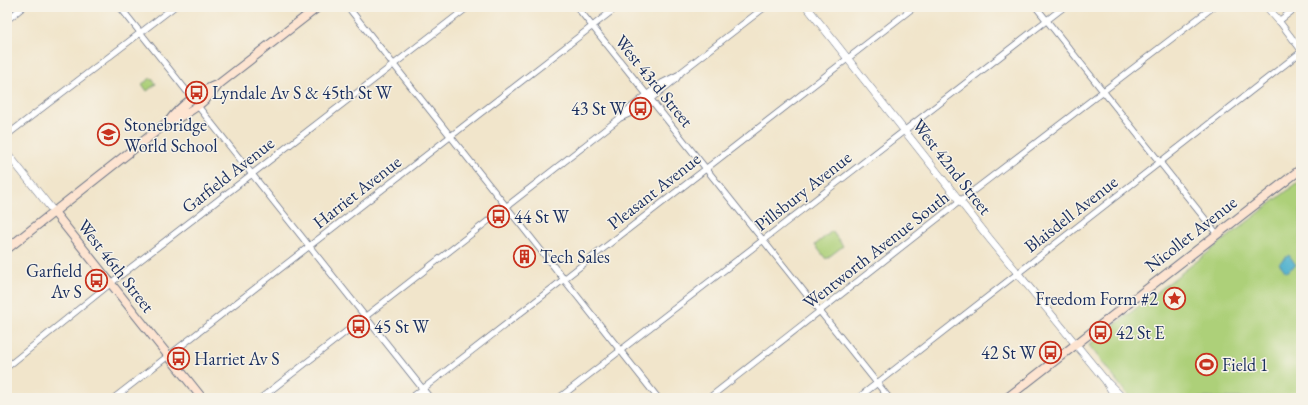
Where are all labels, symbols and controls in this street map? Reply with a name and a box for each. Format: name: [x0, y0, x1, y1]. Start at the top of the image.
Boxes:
street label: West 43rd Street: [610, 30, 699, 132]
bus stop icon: Lyndale Av S & 45th St W: [183, 80, 209, 106]
place label: Lyndale Av S & 45th St W: [212, 81, 393, 104]
bus stop icon: 43 St W: [628, 96, 654, 122]
place label: 43 St W: [571, 97, 627, 120]
place label: Stonebridge World School: [124, 113, 217, 157]
street label: West 42nd Street: [908, 114, 997, 220]
school or university icon: Stonebridge World School: [95, 122, 121, 148]
street label: Garfield Avenue: [177, 131, 279, 218]
street label: Pillsbury Avenue: [750, 146, 856, 236]
street label: Pleasant Avenue: [603, 147, 705, 234]
street label: Harriet Avenue: [308, 150, 406, 233]
street label: Blaisdell Avenue: [1019, 170, 1122, 257]
street label: Wentworth Avenue South: [798, 185, 953, 314]
street label: Nicollet Avenue: [1140, 190, 1241, 277]
bus stop icon: 44 St W: [485, 204, 511, 230]
place label: 44 St W: [514, 205, 570, 228]
street label: West 46th Street: [73, 214, 160, 317]
building icon: Tech Sales: [512, 244, 538, 270]
place label: Tech Sales: [540, 245, 610, 268]
place label: Garfield Av S: [26, 259, 83, 303]
bus stop icon: Garfield Av S: [84, 268, 110, 294]
place icon: Freedom Form #2: [1161, 286, 1187, 312]
place label: Freedom Form #2: [1035, 287, 1158, 310]
bus stop icon: 45 St W: [345, 314, 371, 340]
place label: 45 St W: [374, 315, 430, 338]
bus stop icon: 42 St E: [1088, 320, 1114, 346]
place label: 42 St E: [1116, 321, 1165, 344]
bus stop icon: 42 St W: [1038, 340, 1064, 366]
place label: 42 St W: [981, 341, 1037, 364]
bus stop icon: Harriet Av S: [166, 346, 192, 372]
place label: Harriet Av S: [194, 347, 280, 370]
sports icon: Field 1: [1193, 352, 1219, 378]
place label: Field 1: [1222, 353, 1268, 376]

